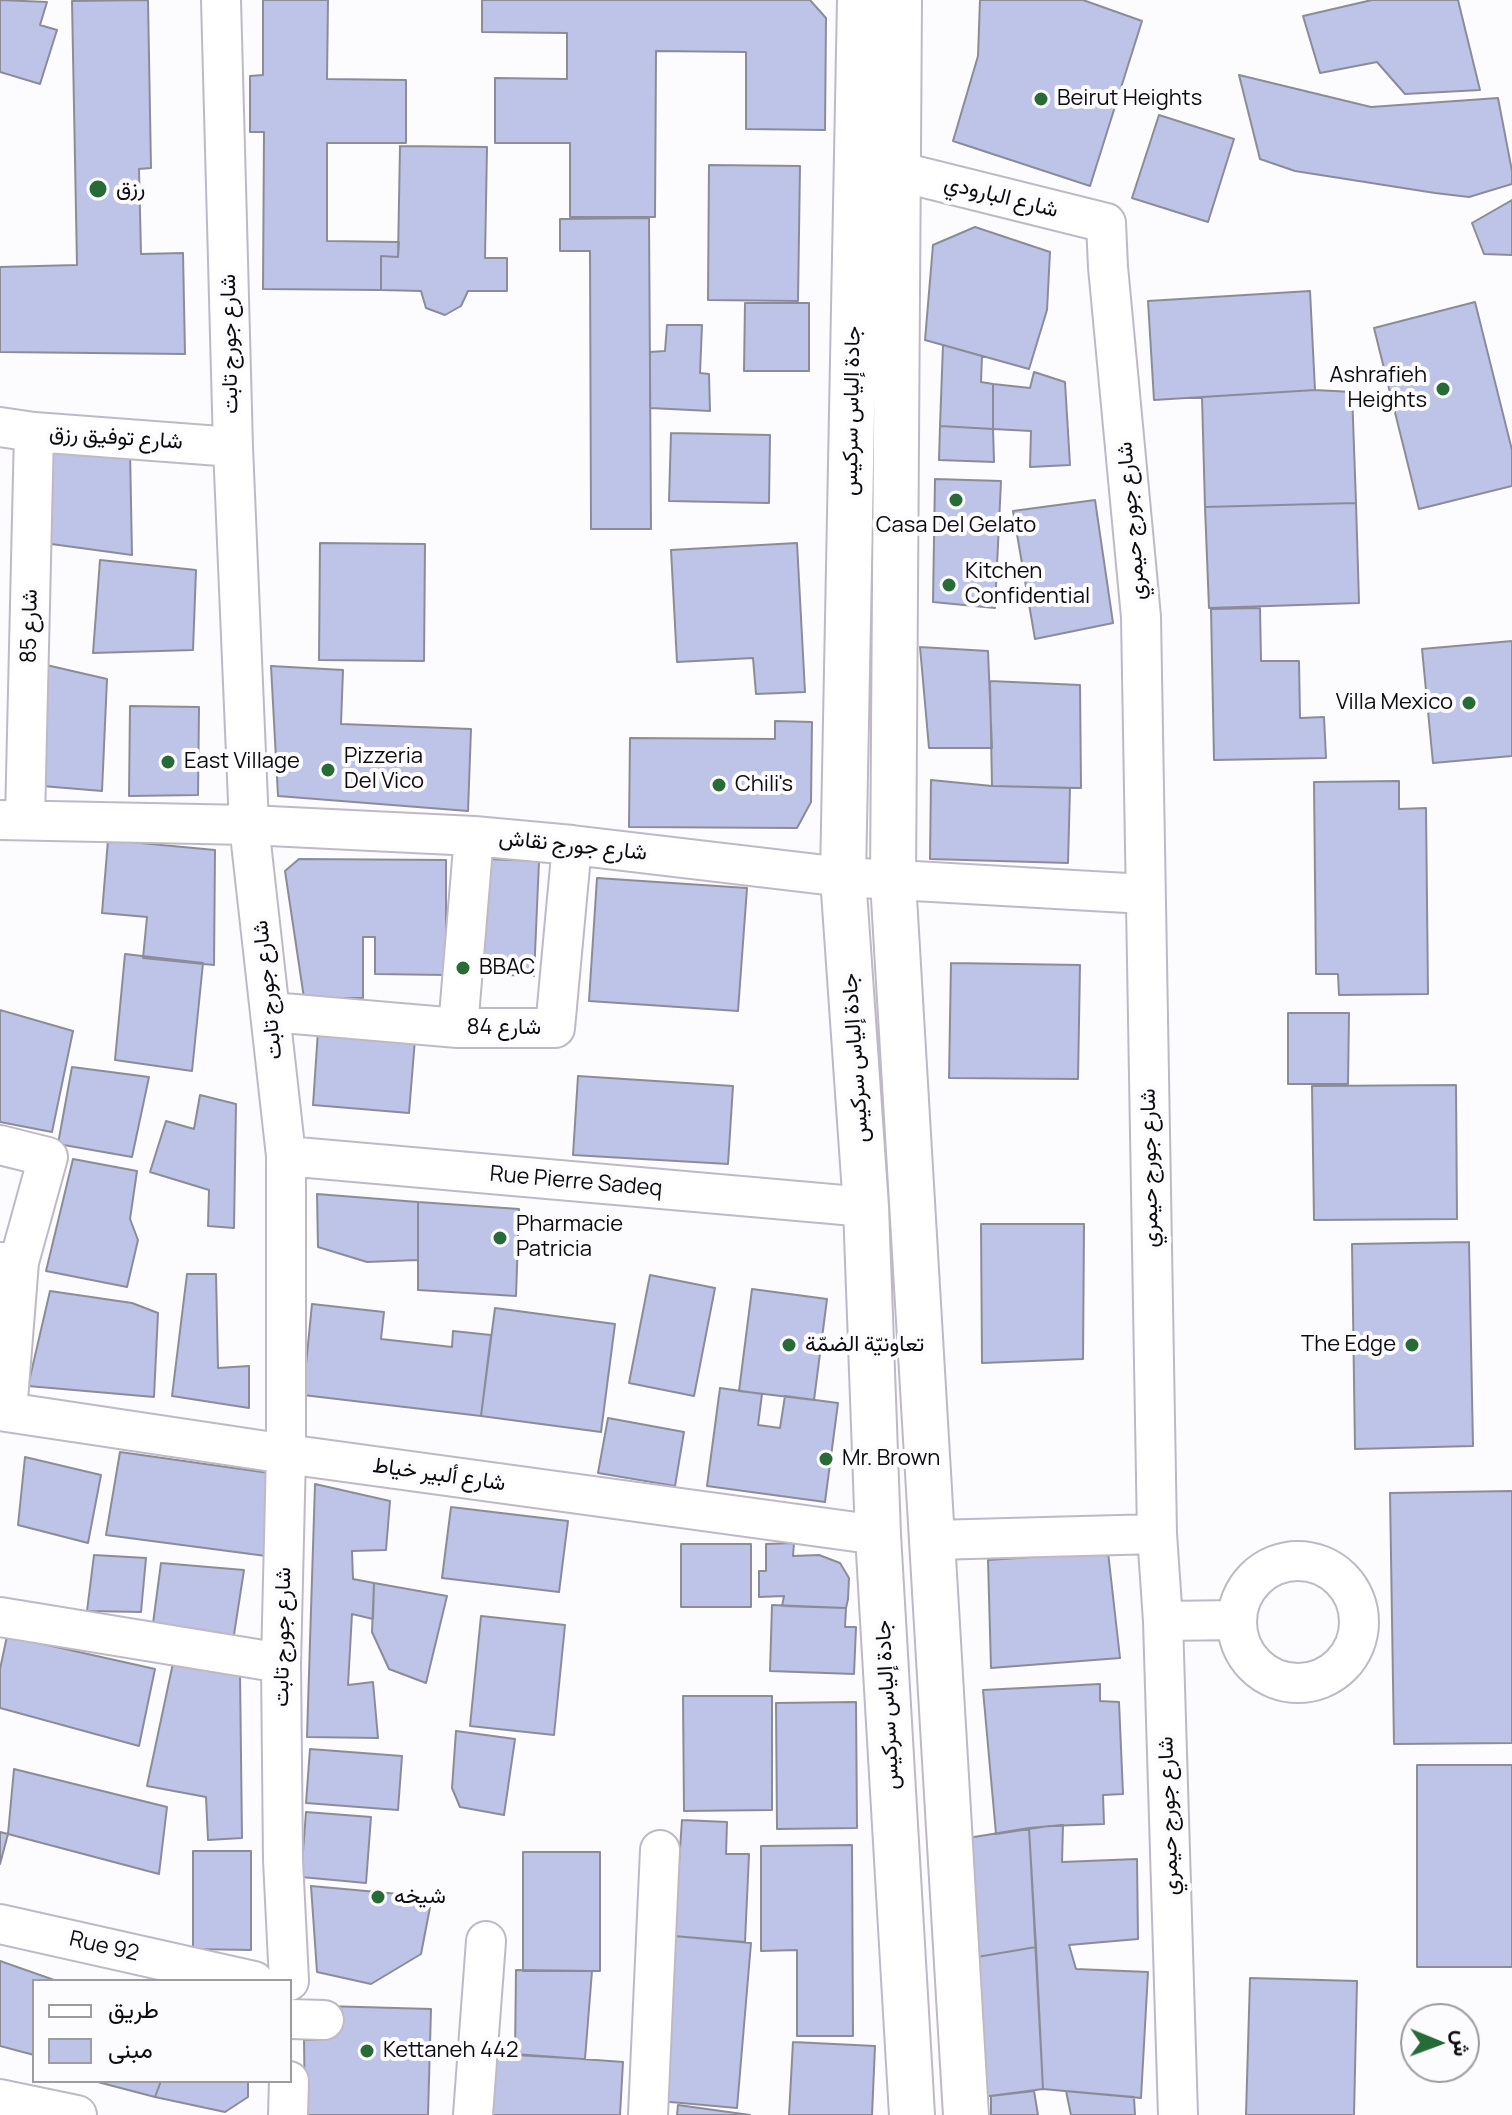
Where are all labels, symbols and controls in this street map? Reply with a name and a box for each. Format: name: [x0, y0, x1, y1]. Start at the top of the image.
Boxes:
place label: Beirut Heights: [1057, 86, 1202, 112]
marker: Beirut Heights: [1032, 90, 1050, 108]
street label: شارع البارودي: [941, 170, 1061, 224]
place label: رزق: [116, 176, 145, 202]
marker: رزق: [87, 178, 109, 200]
street label: شارع جورج تابت: [216, 274, 244, 414]
street label: جادة إلياس سركيس: [837, 326, 867, 496]
place label: Ashrafieh Heights: [1330, 363, 1427, 414]
marker: Ashrafieh Heights: [1434, 380, 1452, 398]
street label: شارع توفيق رزق: [48, 420, 184, 456]
street label: شارع جورج حيمري: [1112, 441, 1152, 601]
marker: Casa Del Gelato: [947, 491, 965, 509]
place label: Casa Del Gelato: [876, 513, 1036, 539]
place label: Kitchen Confidential: [965, 559, 1090, 610]
marker: Kitchen Confidential: [940, 576, 958, 594]
street label: شارع 85: [16, 589, 44, 663]
place label: Villa Mexico: [1336, 690, 1453, 716]
marker: Villa Mexico: [1460, 694, 1478, 712]
place label: Pizzeria Del Vico: [344, 744, 424, 796]
place label: East Village: [184, 749, 300, 775]
marker: East Village: [159, 753, 177, 771]
marker: Pizzeria Del Vico: [319, 761, 337, 779]
place label: Chili's: [735, 772, 793, 798]
marker: Chili's: [710, 776, 728, 794]
street label: شارع جورج نقاش: [498, 825, 648, 867]
street label: شارع جورج تابت: [248, 919, 288, 1061]
place label: BBAC: [479, 955, 535, 981]
marker: BBAC: [454, 959, 472, 977]
street label: جادة إلياس سركيس: [837, 972, 875, 1144]
street label: شارع 84: [467, 1015, 541, 1041]
street label: شارع جورج حيمري: [1135, 1088, 1165, 1248]
street label: Rue Pierre Sadeq: [489, 1161, 663, 1203]
place label: Pharmacie Patricia: [516, 1212, 623, 1264]
marker: Pharmacie Patricia: [491, 1229, 509, 1247]
place label: تعاونيّة الضمّة: [805, 1332, 924, 1358]
place label: The Edge: [1301, 1332, 1396, 1358]
marker: تعاونيّة الضمّة: [780, 1336, 798, 1354]
marker: The Edge: [1403, 1336, 1421, 1354]
place label: Mr. Brown: [842, 1446, 940, 1472]
marker: Mr. Brown: [817, 1450, 835, 1468]
street label: شارع ألبير خياط: [371, 1453, 507, 1497]
street label: شارع جورج تابت: [269, 1567, 297, 1707]
street label: جادة إلياس سركيس: [870, 1619, 906, 1791]
street label: شارع جورج حيمري: [1153, 1736, 1185, 1896]
place label: شيخه: [394, 1884, 446, 1910]
marker: شيخه: [369, 1888, 387, 1906]
street label: Rue 92: [67, 1926, 141, 1968]
legend: [32, 1979, 292, 2083]
text: طريق: [108, 1992, 159, 2025]
north arrow: [1400, 2003, 1480, 2083]
text: ش: [1447, 2030, 1477, 2057]
text: مبنى: [108, 2032, 153, 2065]
place label: Kettaneh 442: [383, 2038, 519, 2064]
marker: Kettaneh 442: [358, 2042, 376, 2060]

